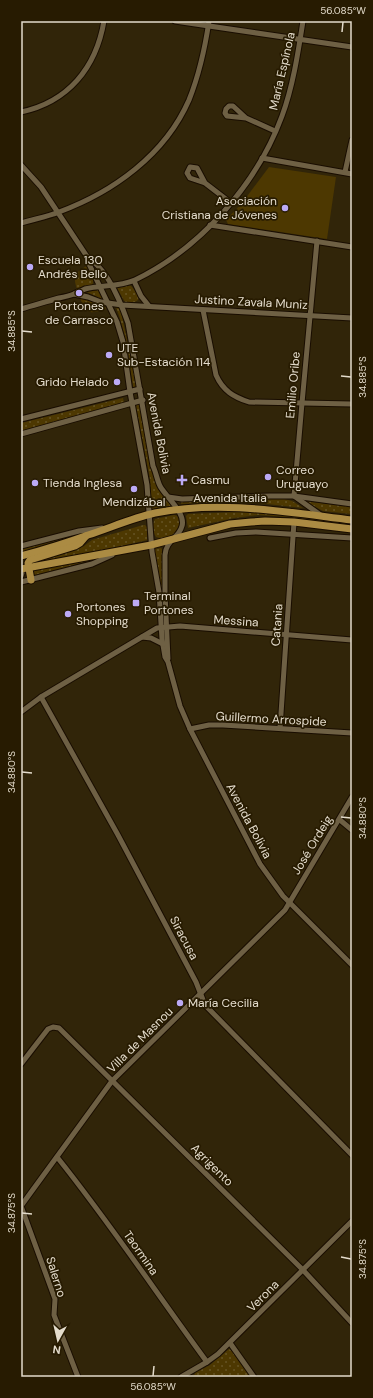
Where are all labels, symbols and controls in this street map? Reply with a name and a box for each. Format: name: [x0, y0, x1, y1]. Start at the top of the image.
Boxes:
text: 56.085°W: [320, 4, 366, 17]
street label: María Espínola: [265, 30, 299, 112]
place label: Asociación Cristiana de Jóvenes: [162, 193, 277, 223]
marker: Asociación Cristiana de Jóvenes: [280, 203, 290, 213]
place label: Escuela 130 Andrés Bello: [38, 252, 107, 282]
marker: Escuela 130 Andrés Bello: [25, 262, 35, 272]
marker: Portones de Carrasco: [74, 288, 84, 298]
street label: Justino Zavala Muniz: [194, 291, 308, 313]
place label: Portones de Carrasco: [45, 298, 113, 328]
text: 34.885°S: [5, 310, 18, 352]
place label: UTE Sub-Estación 114: [117, 340, 210, 370]
marker: UTE Sub-Estación 114: [104, 350, 114, 360]
street label: Emilio Oribe: [282, 351, 304, 419]
text: 34.885°S: [356, 356, 369, 398]
place label: Grido Helado: [36, 374, 109, 390]
marker: Grido Helado: [112, 377, 122, 387]
street label: Avenida Bolivia: [143, 391, 175, 475]
place label: Correo Uruguayo: [276, 462, 328, 492]
place label: Casmu: [191, 472, 230, 488]
marker: Correo Uruguayo: [263, 472, 273, 482]
marker: Casmu: [176, 474, 188, 486]
place label: Tienda Inglesa: [43, 475, 122, 491]
marker: Tienda Inglesa: [30, 478, 40, 488]
marker: Mendizábal: [129, 484, 139, 494]
street label: Avenida Italia: [193, 490, 267, 506]
place label: Mendizábal: [103, 494, 165, 510]
place label: Terminal Portones: [144, 588, 194, 618]
marker: Terminal Portones: [131, 598, 141, 608]
place label: Portones Shopping: [76, 599, 129, 629]
street label: Catania: [268, 603, 286, 647]
marker: Portones Shopping: [63, 609, 73, 619]
street label: Messina: [213, 611, 259, 631]
street label: Guillermo Arrospide: [215, 708, 327, 730]
text: 34.880°S: [5, 751, 18, 793]
street label: Avenida Bolivia: [222, 781, 276, 861]
text: 34.880°S: [356, 797, 369, 839]
street label: José Ordeig: [288, 812, 336, 878]
street label: Siracusa: [166, 913, 202, 963]
place label: María Cecilia: [188, 995, 259, 1011]
marker: María Cecilia: [175, 998, 185, 1008]
street label: Villa de Masnou: [104, 1003, 177, 1076]
street label: Agrigento: [187, 1140, 237, 1190]
text: 34.875°S: [5, 1193, 18, 1233]
street label: Taormina: [120, 1228, 162, 1278]
text: 34.875°S: [356, 1239, 369, 1279]
street label: Salerno: [42, 1255, 70, 1299]
street label: Verona: [244, 1277, 282, 1315]
north arrow: [38, 1320, 78, 1360]
text: N: [52, 1342, 62, 1357]
text: 56.085°W: [130, 1380, 176, 1393]

